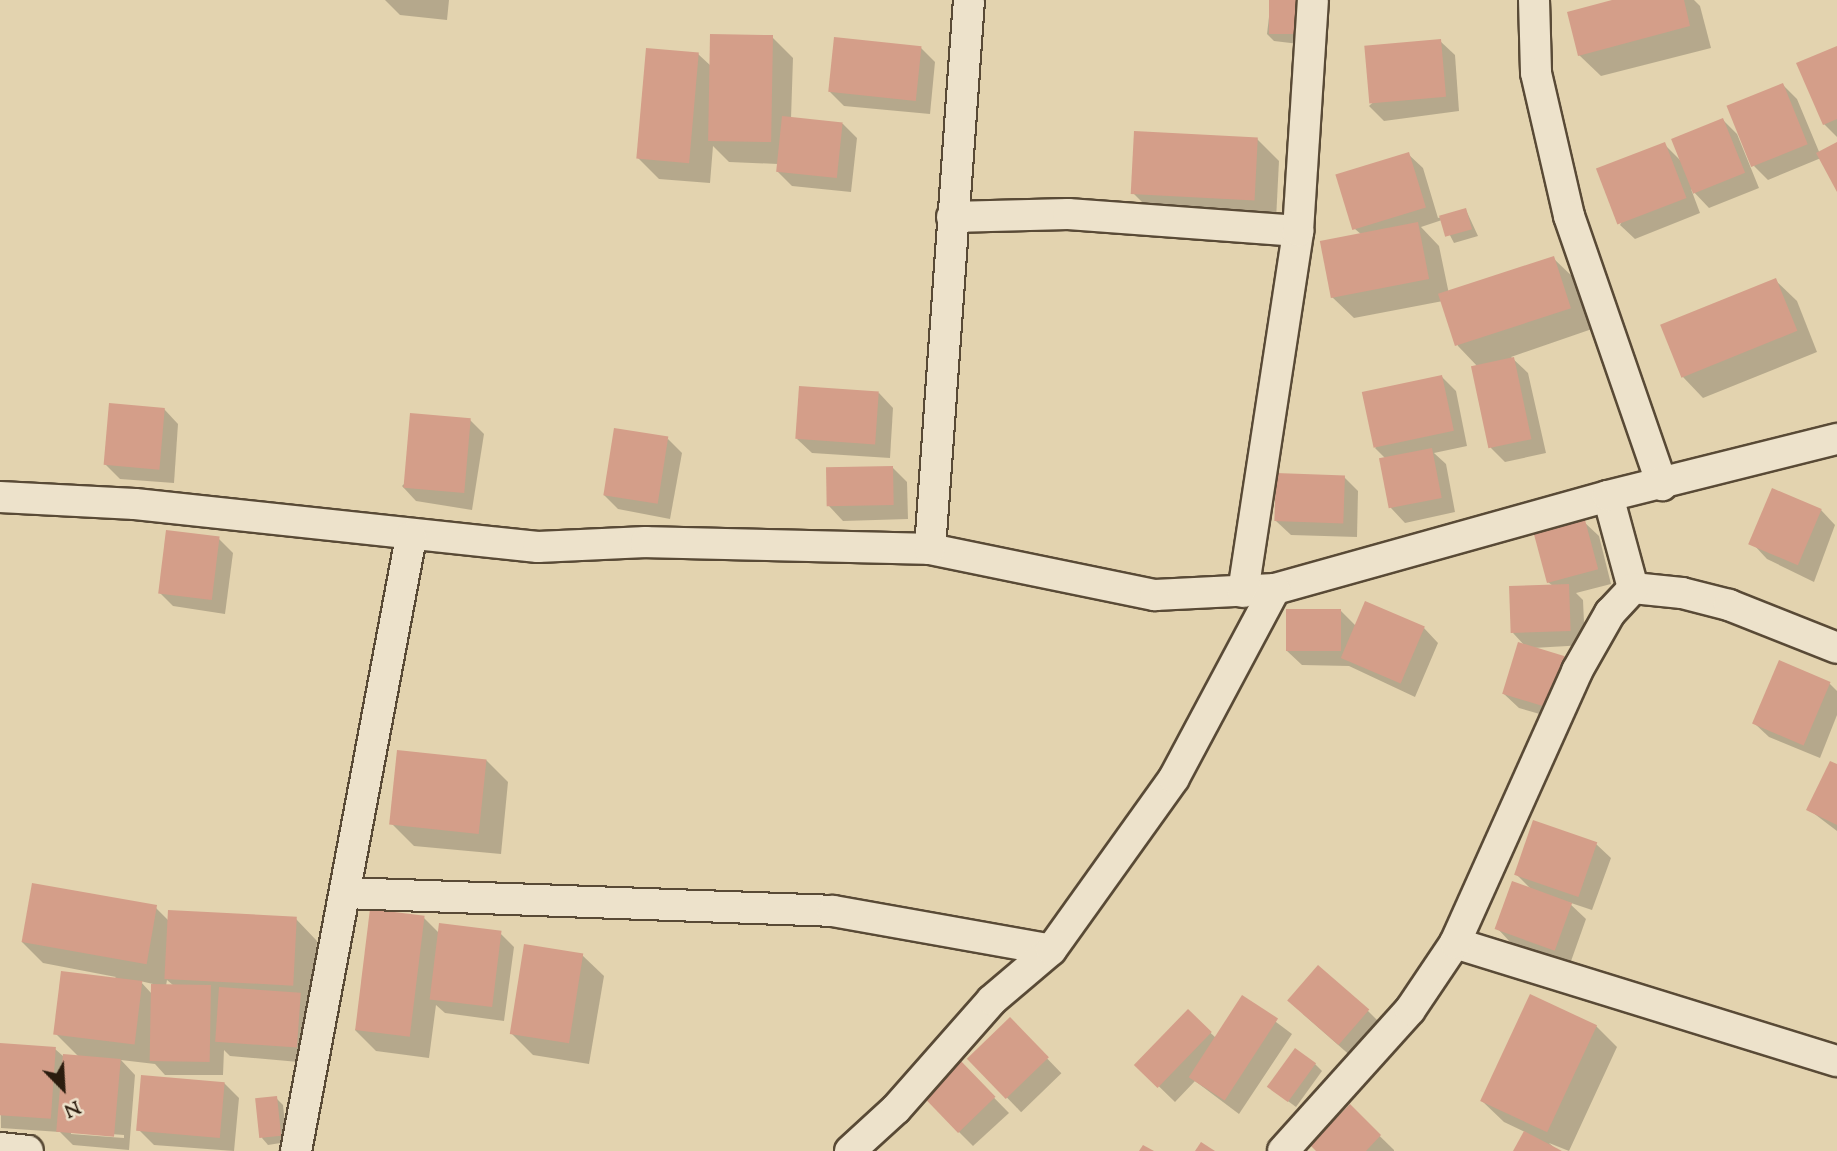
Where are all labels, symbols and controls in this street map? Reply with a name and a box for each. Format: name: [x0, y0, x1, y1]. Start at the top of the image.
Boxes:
north arrow: [28, 1053, 98, 1123]
text: N: [59, 1092, 84, 1123]

